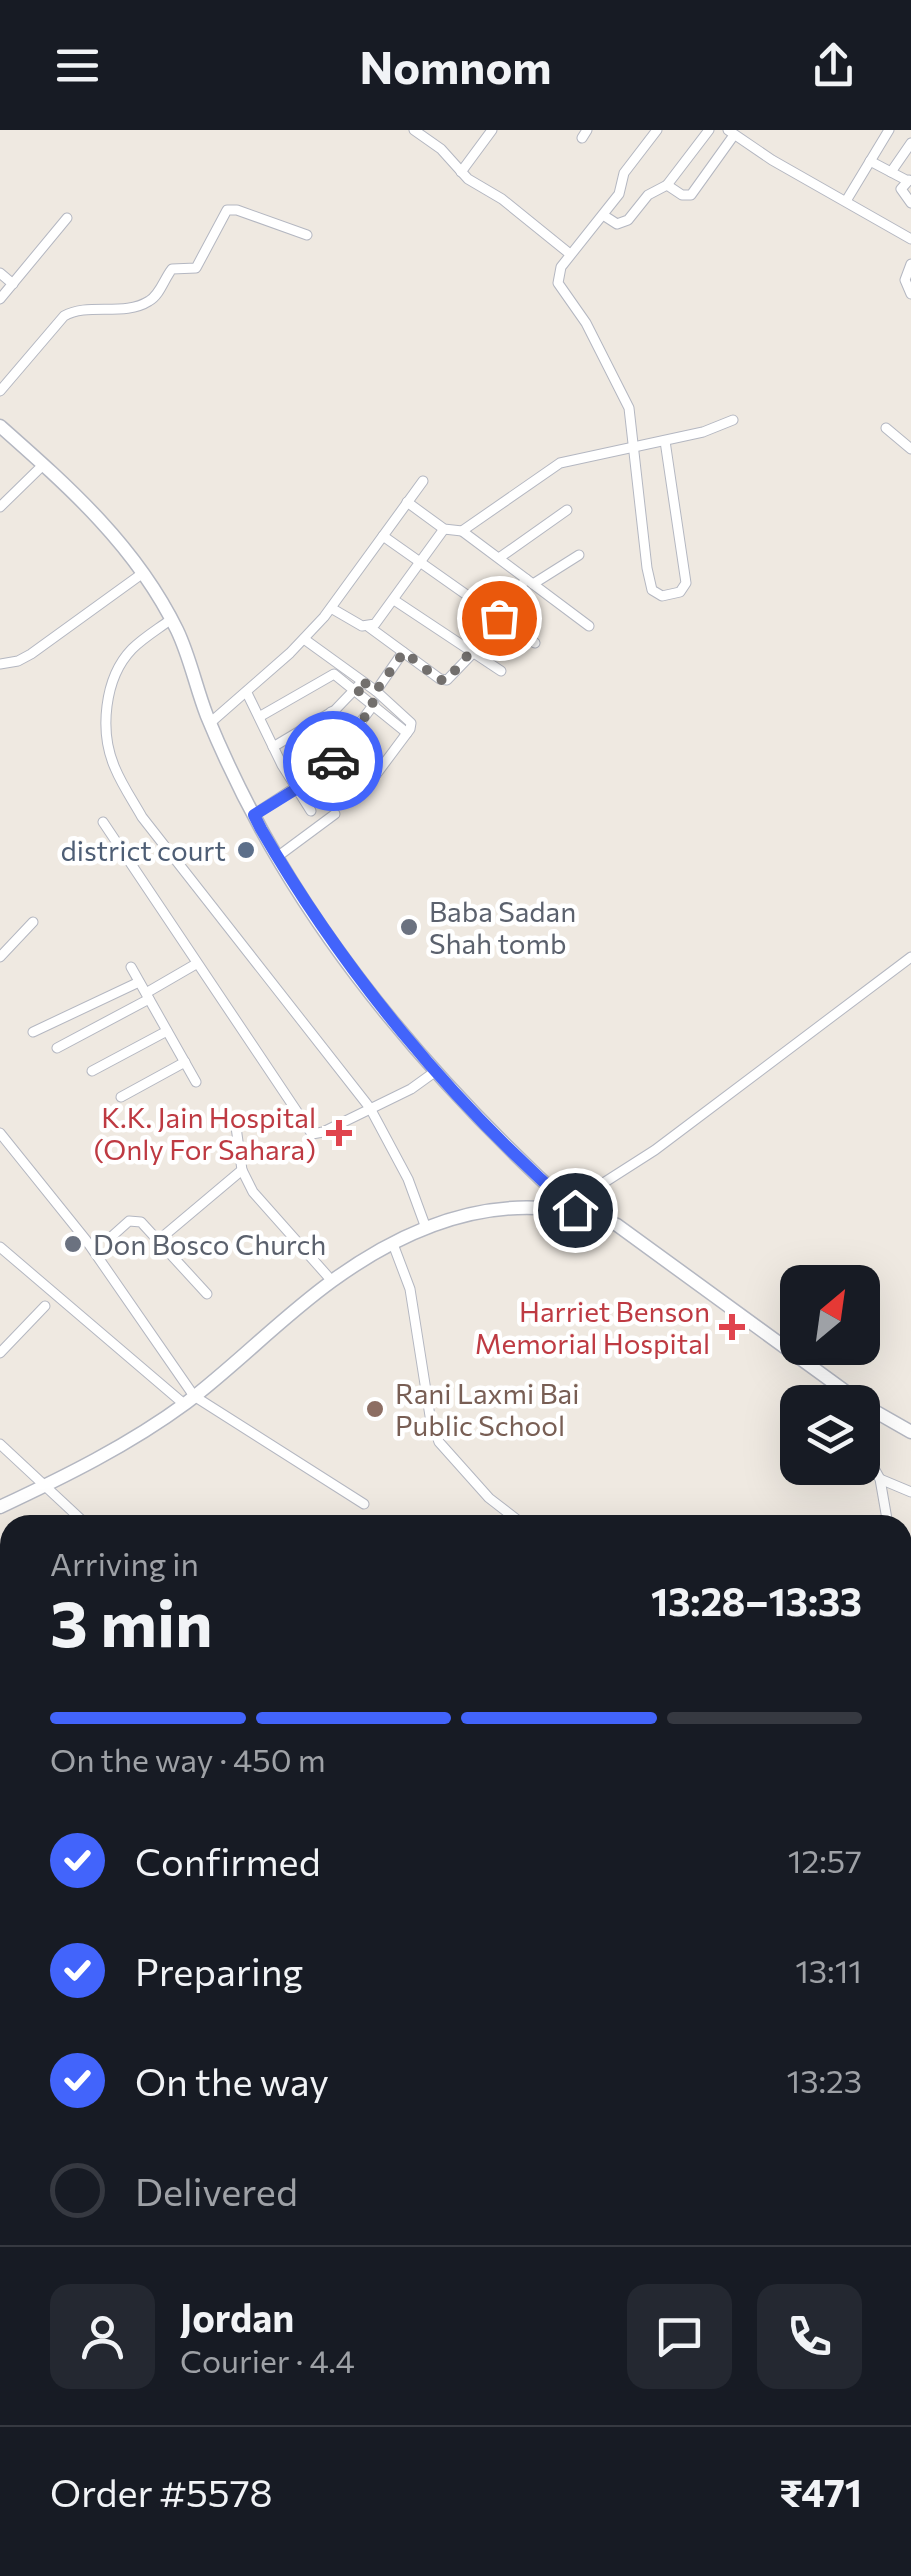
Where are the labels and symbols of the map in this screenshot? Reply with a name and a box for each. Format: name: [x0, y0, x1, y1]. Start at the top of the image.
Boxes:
pin: [457, 576, 542, 661]
courier: [283, 711, 383, 811]
place label: district court: [61, 833, 226, 867]
marker: district court: [235, 839, 257, 861]
place label: Baba Sadan Shah tomb: [429, 894, 576, 960]
marker: Baba Sadan Shah tomb: [398, 916, 420, 938]
place label: K.K. Jain Hospital (Only For Sahara): [94, 1100, 316, 1166]
marker: K.K. Jain Hospital (Only For Sahara): [326, 1120, 352, 1146]
pin: [533, 1168, 618, 1253]
place label: Don Bosco Church: [93, 1227, 326, 1261]
marker: Don Bosco Church: [62, 1233, 84, 1255]
north arrow: [780, 1265, 880, 1365]
place label: Harriet Benson Memorial Hospital: [475, 1294, 710, 1360]
marker: Harriet Benson Memorial Hospital: [719, 1314, 745, 1340]
place label: Rani Laxmi Bai Public School: [395, 1376, 579, 1442]
marker: Rani Laxmi Bai Public School: [364, 1398, 386, 1420]

